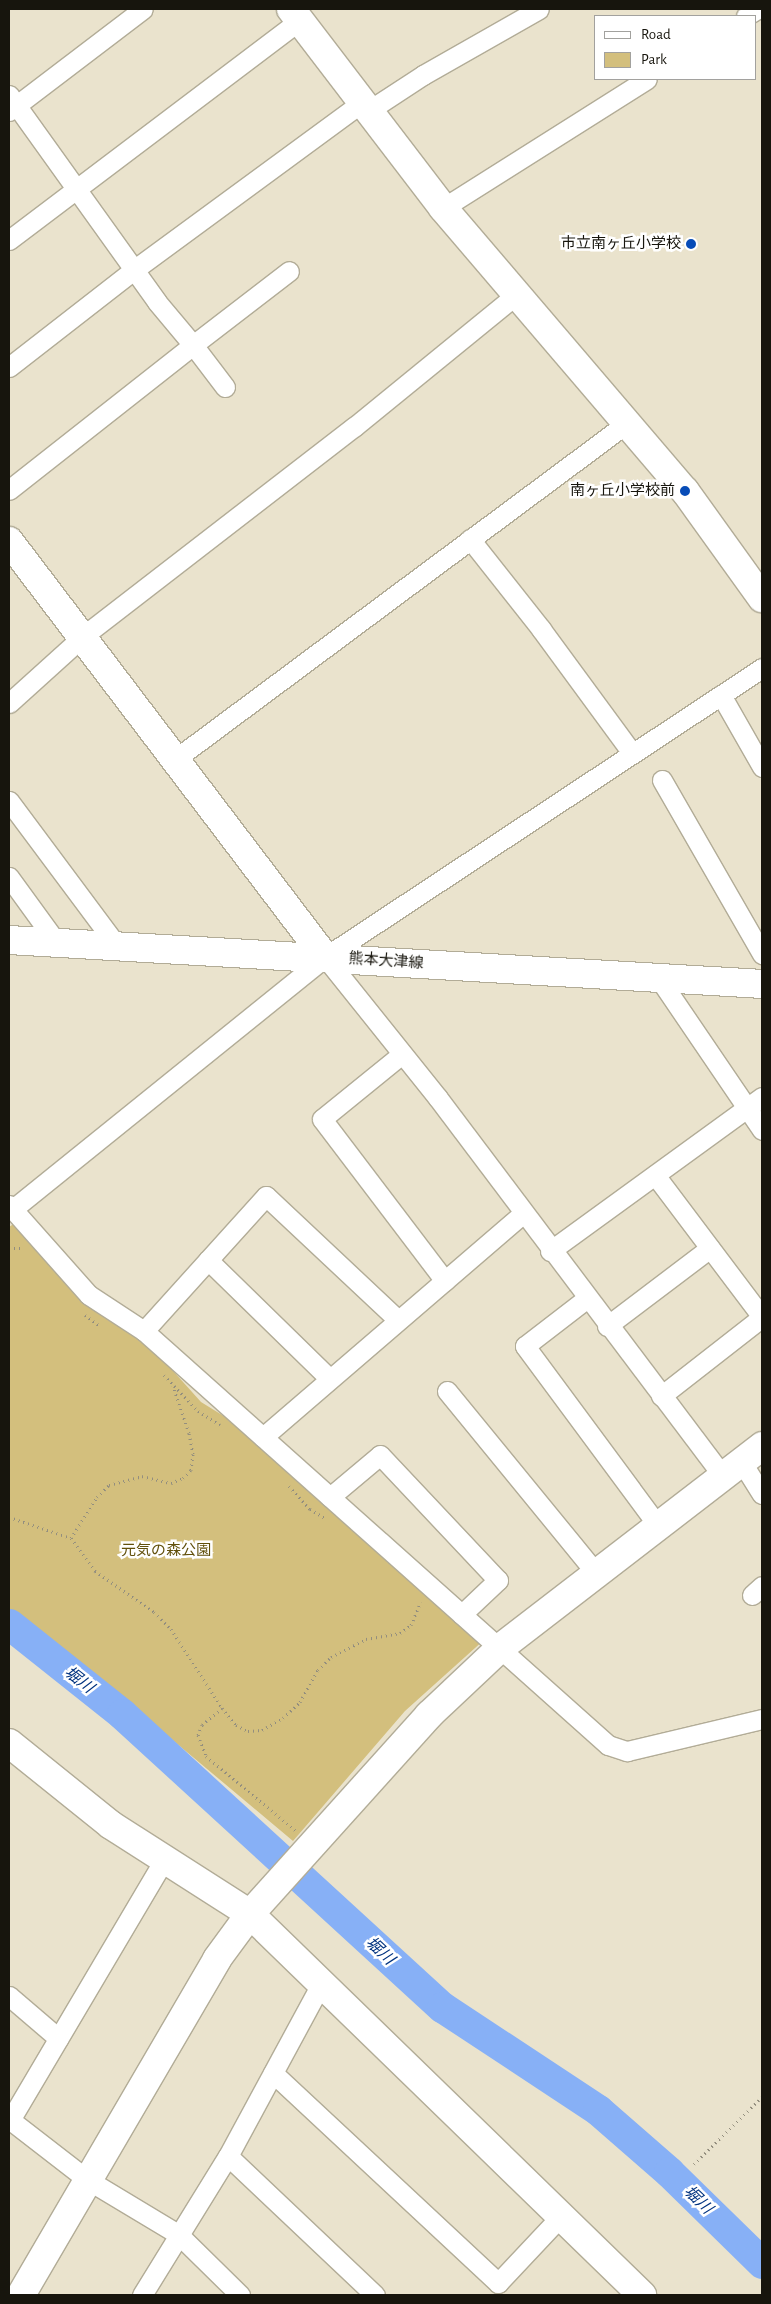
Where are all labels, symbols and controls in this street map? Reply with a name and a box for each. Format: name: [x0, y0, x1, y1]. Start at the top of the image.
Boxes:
legend: [594, 15, 756, 80]
text: Road: [641, 27, 671, 42]
text: Park: [641, 52, 667, 67]
place label: 市立南ヶ丘小学校: [561, 235, 681, 253]
marker: 市立南ヶ丘小学校: [685, 238, 697, 250]
place label: 南ヶ丘小学校前: [570, 482, 675, 500]
marker: 南ヶ丘小学校前: [679, 485, 691, 497]
street label: 熊本大津線: [348, 949, 424, 973]
park label: 元気の森公園: [121, 1542, 211, 1560]
water label: 堀川: [60, 1663, 98, 1697]
water label: 堀川: [362, 1933, 398, 1969]
water label: 堀川: [680, 2182, 716, 2218]

